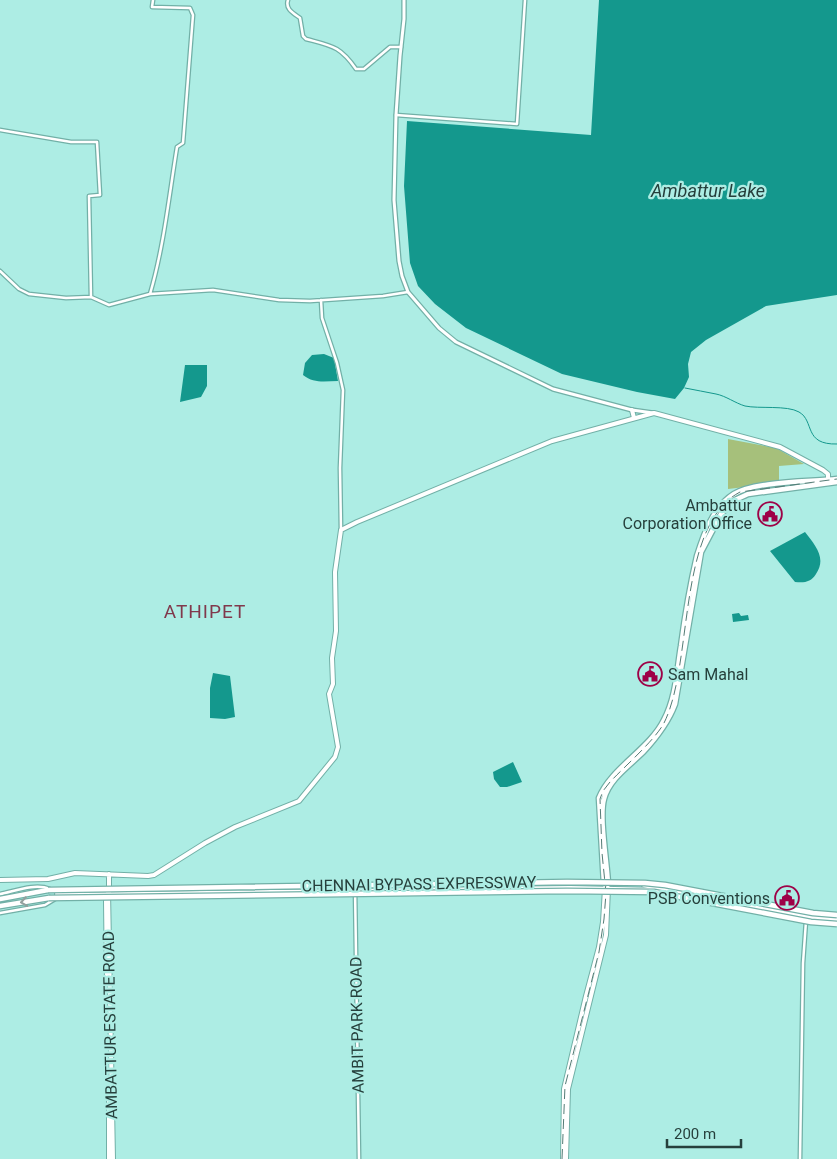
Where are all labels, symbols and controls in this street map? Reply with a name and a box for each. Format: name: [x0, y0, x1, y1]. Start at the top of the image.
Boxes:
water label: Ambattur Lake: [650, 180, 765, 201]
place label: Ambattur Corporation Office: [623, 496, 753, 533]
public building icon: Ambattur Corporation Office: [757, 501, 783, 527]
district label: ATHIPET: [164, 600, 246, 623]
public building icon: Sam Mahal: [637, 661, 663, 687]
place label: Sam Mahal: [668, 665, 748, 684]
street label: CHENNAI BYPASS EXPRESSWAY: [302, 872, 537, 896]
public building icon: PSB Conventions: [774, 885, 800, 911]
place label: PSB Conventions: [648, 889, 770, 908]
one-way arrow: [20, 896, 29, 906]
street label: AMBATTUR ESTATE ROAD: [99, 931, 121, 1119]
street label: AMBIT PARK ROAD: [346, 957, 368, 1093]
scale bar: [667, 1116, 741, 1148]
text: 200 m: [674, 1125, 716, 1143]

